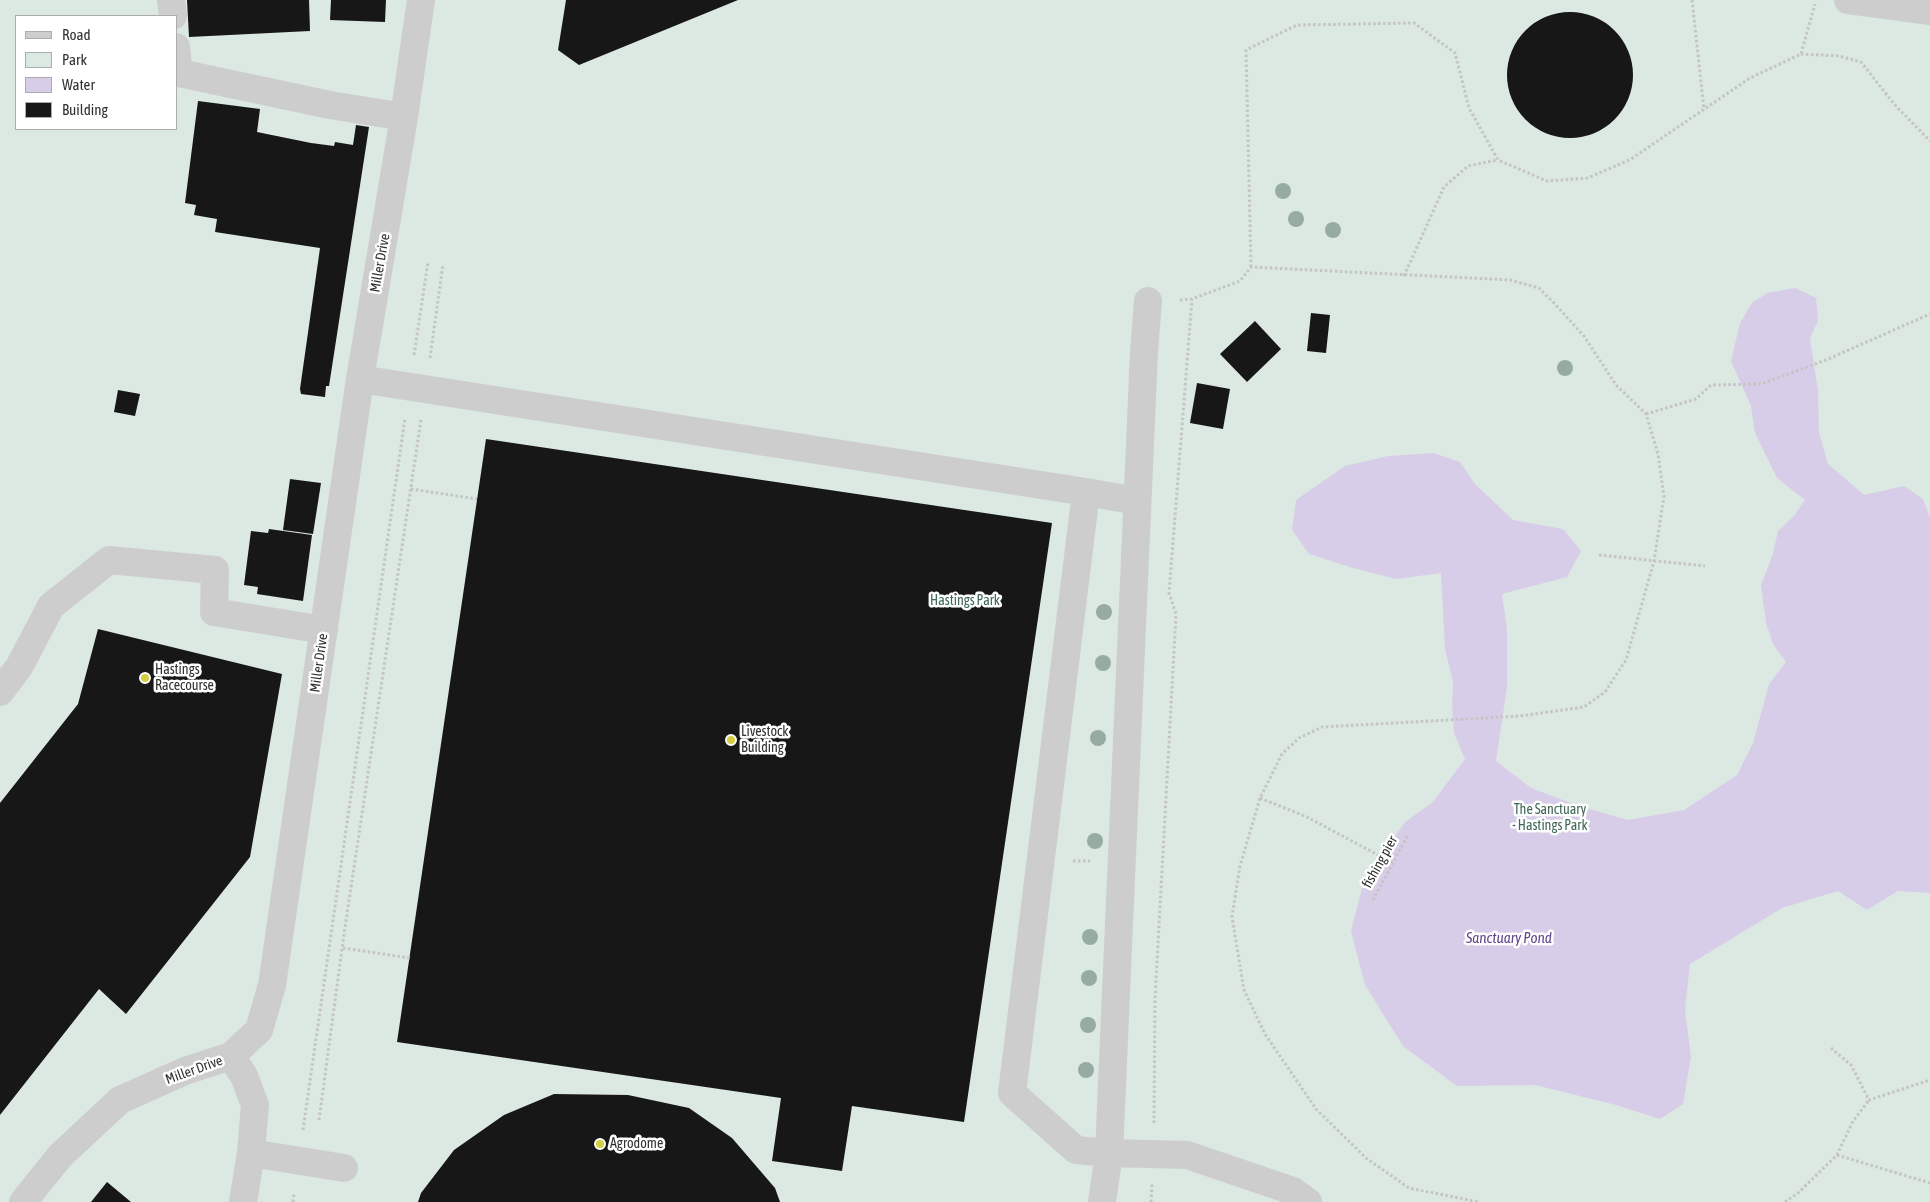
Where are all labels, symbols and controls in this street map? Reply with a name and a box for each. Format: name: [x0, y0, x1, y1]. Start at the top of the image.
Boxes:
legend: [15, 15, 178, 130]
text: Road: [62, 26, 91, 43]
text: Park: [62, 51, 87, 68]
text: Water: [62, 76, 95, 93]
text: Building: [62, 101, 108, 118]
street label: Miller Drive: [367, 232, 393, 294]
park label: Hastings Park: [930, 593, 1000, 609]
street label: Miller Drive: [307, 632, 331, 694]
place label: Hastings Racecourse: [155, 662, 214, 694]
marker: Hastings Racecourse: [139, 672, 151, 684]
place label: Livestock Building: [741, 724, 788, 756]
marker: Livestock Building: [725, 734, 737, 746]
park label: The Sanctuary - Hastings Park: [1512, 802, 1588, 834]
street label: fishing pier: [1359, 833, 1401, 891]
water label: Sanctuary Pond: [1466, 929, 1552, 947]
street label: Miller Drive: [163, 1052, 225, 1088]
place label: Agrodome: [610, 1136, 663, 1152]
marker: Agrodome: [594, 1138, 606, 1150]

